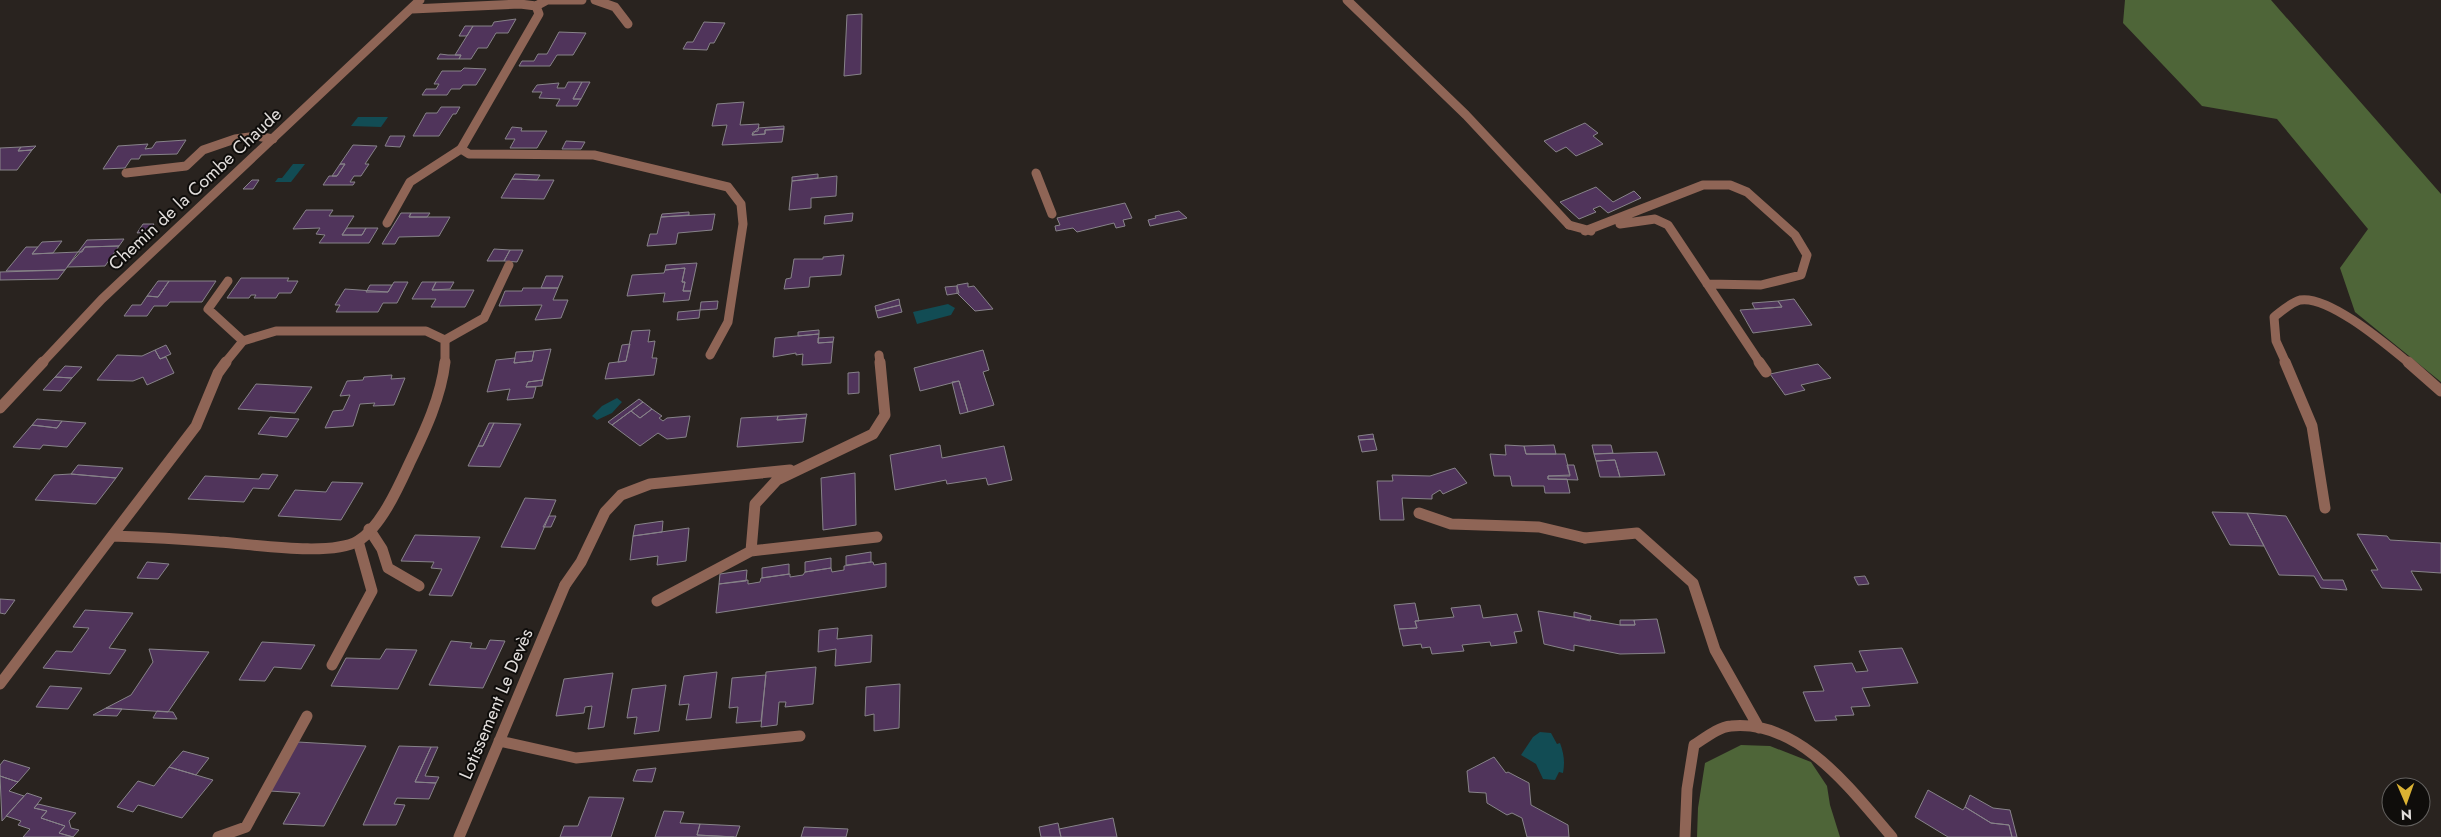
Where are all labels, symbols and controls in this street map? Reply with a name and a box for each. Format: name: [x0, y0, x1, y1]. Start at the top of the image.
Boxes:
street label: Chemin de la Combe Chaude: [103, 102, 287, 276]
street label: Lotissement Le Devès: [453, 625, 539, 783]
north arrow: [2381, 777, 2431, 827]
text: N: [2401, 805, 2412, 825]

